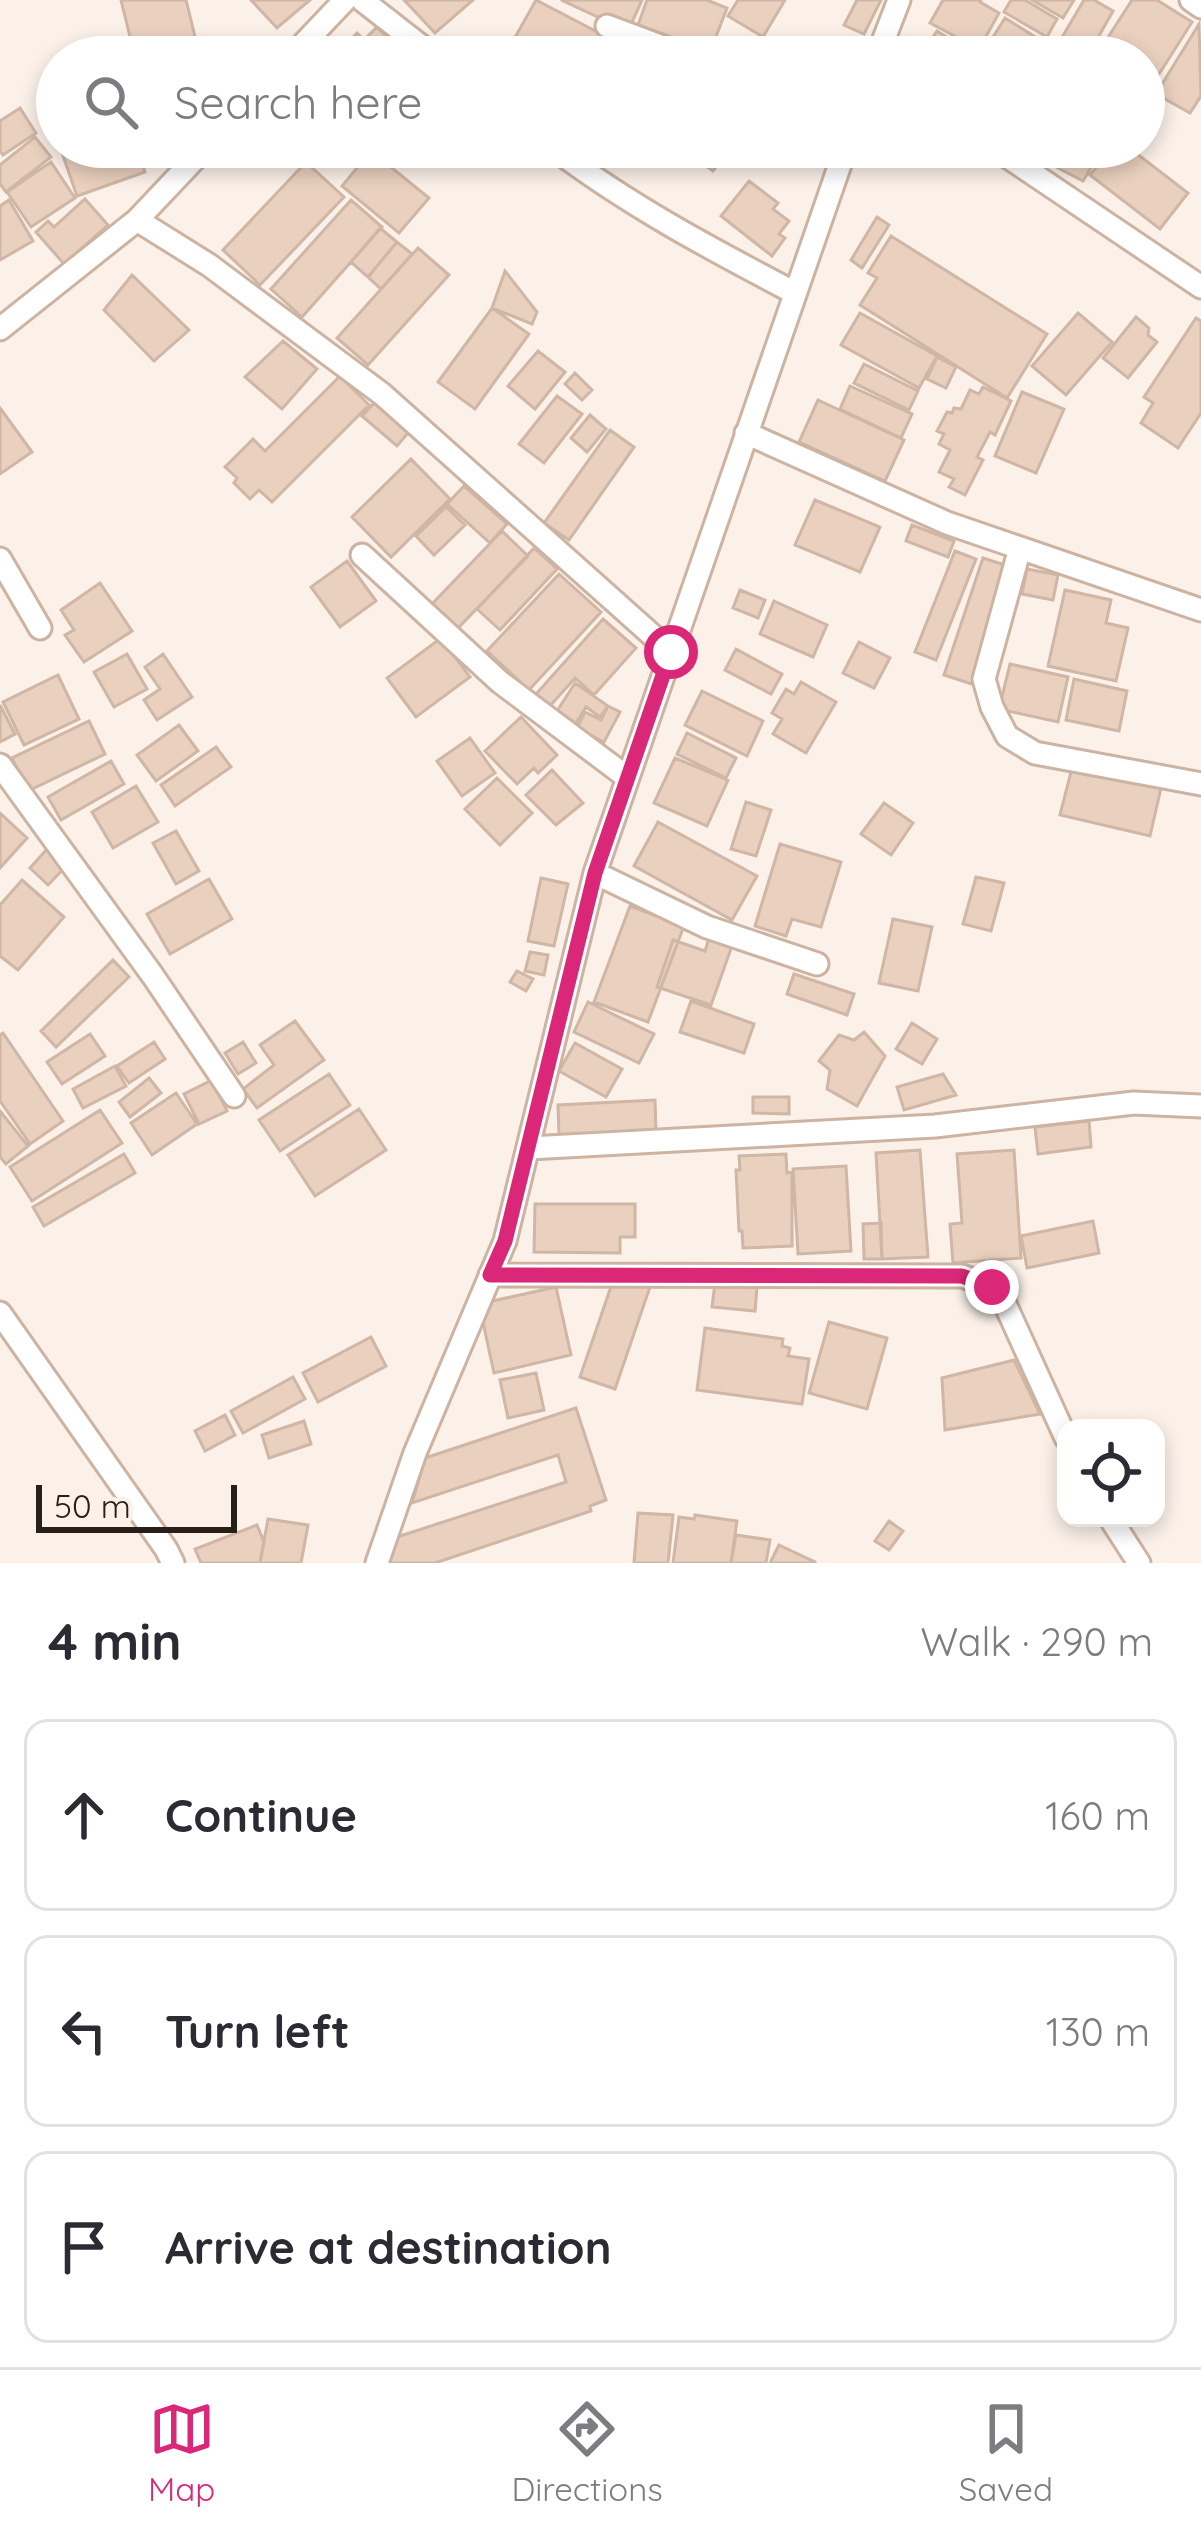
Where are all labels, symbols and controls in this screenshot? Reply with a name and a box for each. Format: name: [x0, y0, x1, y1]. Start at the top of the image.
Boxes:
search box: [36, 36, 1165, 168]
icon: search: [78, 69, 144, 135]
text: Search here: [174, 74, 422, 130]
route start: [644, 625, 698, 679]
route end: [965, 1260, 1019, 1314]
map controls: [1057, 1419, 1165, 1527]
button: locate: [1057, 1419, 1165, 1527]
scale bar: [36, 1479, 237, 1532]
text: 50 m: [54, 1485, 131, 1526]
text: 4 min: [48, 1609, 182, 1673]
text: Walk · 290 m: [921, 1617, 1153, 1666]
icon: ahead: [51, 1782, 117, 1848]
text: Continue: [165, 1787, 357, 1843]
text: 160 m: [1045, 1791, 1150, 1840]
icon: left: [51, 1998, 117, 2064]
text: Turn left: [165, 2003, 350, 2059]
text: 130 m: [1046, 2007, 1150, 2056]
icon: arrive: [51, 2214, 117, 2280]
text: Arrive at destination: [165, 2219, 611, 2275]
tab: Map: [148, 2396, 215, 2509]
tab: Directions: [511, 2396, 663, 2509]
tab: Saved: [959, 2396, 1053, 2509]

